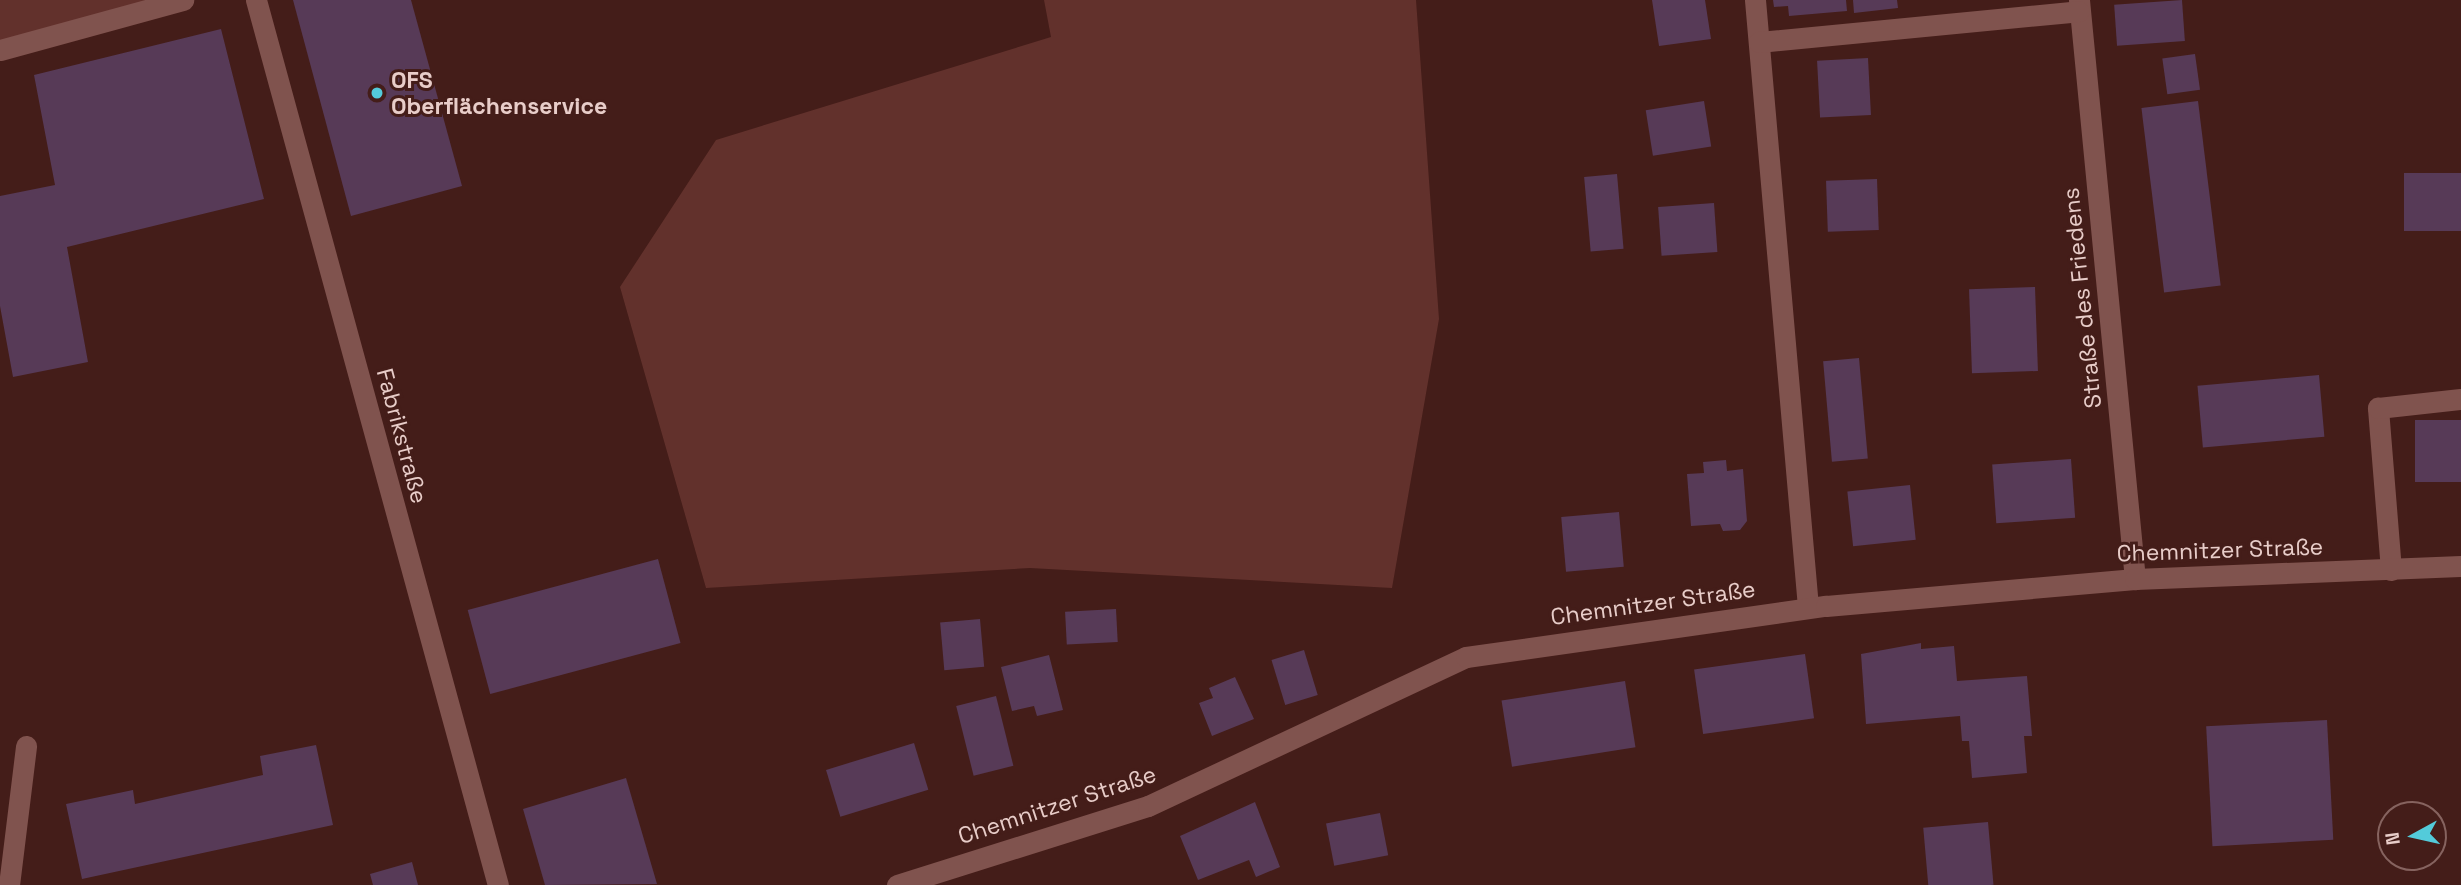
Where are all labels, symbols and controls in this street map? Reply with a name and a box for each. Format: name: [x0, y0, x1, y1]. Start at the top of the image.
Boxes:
place label: OFS Oberflächenservice: [391, 66, 607, 120]
marker: OFS Oberflächenservice: [369, 85, 385, 101]
street label: Straße des Friedens: [2057, 186, 2107, 410]
street label: Fabrikstraße: [371, 365, 433, 507]
street label: Chemnitzer Straße: [2116, 533, 2324, 567]
street label: Chemnitzer Straße: [1549, 575, 1757, 631]
street label: Chemnitzer Straße: [955, 760, 1159, 850]
north arrow: [2377, 801, 2447, 871]
text: N: [2379, 831, 2406, 847]

